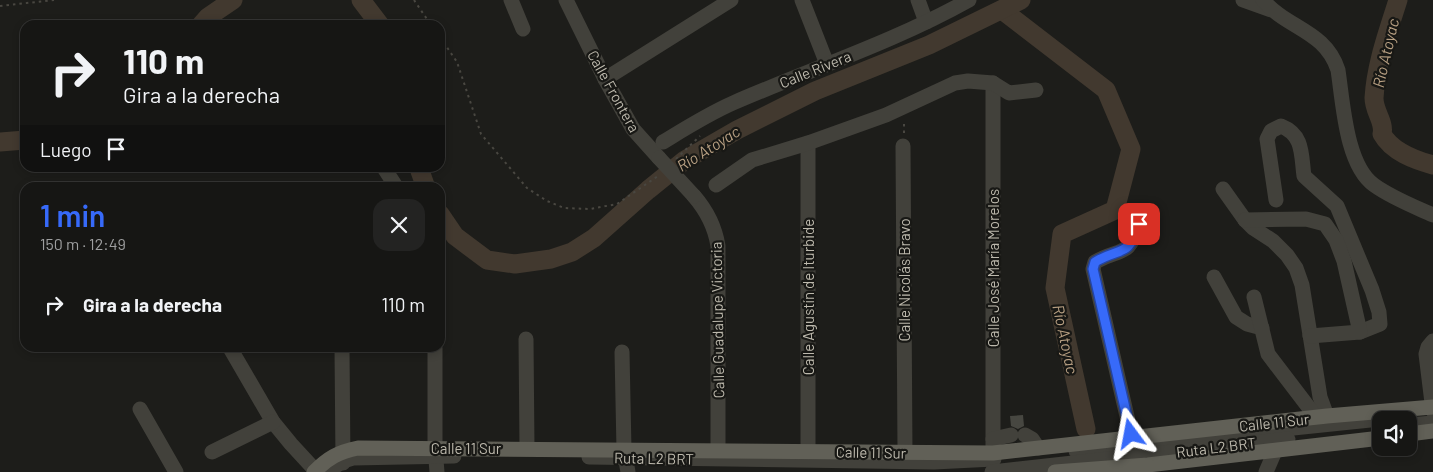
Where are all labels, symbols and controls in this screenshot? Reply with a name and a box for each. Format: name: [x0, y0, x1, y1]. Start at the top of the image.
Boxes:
water label: Río Atoyac: [1368, 17, 1402, 89]
text: 110 m: [123, 39, 204, 81]
icon: right: [40, 40, 105, 105]
street label: Calle Frontera: [584, 47, 644, 135]
street label: Calle Rivera: [777, 47, 853, 91]
text: Gira a la derecha: [123, 81, 280, 107]
water label: Río Atoyac: [673, 121, 743, 175]
icon: arrive: [102, 135, 130, 163]
text: Luego: [40, 138, 92, 161]
street label: Calle José María Morelos: [984, 189, 1002, 347]
text: 1 min: [40, 197, 105, 233]
button: close: [373, 199, 425, 251]
pin: [1118, 203, 1160, 245]
icon: arrive: [1125, 210, 1153, 238]
street label: Calle Nicolás Bravo: [895, 218, 913, 342]
street label: Calle Agustín de Iturbide: [799, 219, 817, 375]
text: 150 m · 12:49: [40, 234, 126, 253]
street label: Calle Guadalupe Victoria: [707, 241, 727, 399]
icon: right: [40, 291, 68, 319]
text: Gira a la derecha: [83, 293, 222, 316]
text: 110 m: [381, 293, 425, 316]
water label: Río Atoyac: [1049, 303, 1083, 375]
position arrow: [1104, 407, 1156, 459]
street label: Calle 11 Sur: [1238, 409, 1310, 435]
map controls: [1372, 411, 1417, 456]
button: sound: [1372, 411, 1417, 456]
street label: Ruta L2 BRT: [1175, 433, 1257, 461]
street label: Calle 11 Sur: [431, 439, 502, 457]
street label: Calle 11 Sur: [836, 442, 907, 462]
street label: Ruta L2 BRT: [614, 448, 694, 468]

